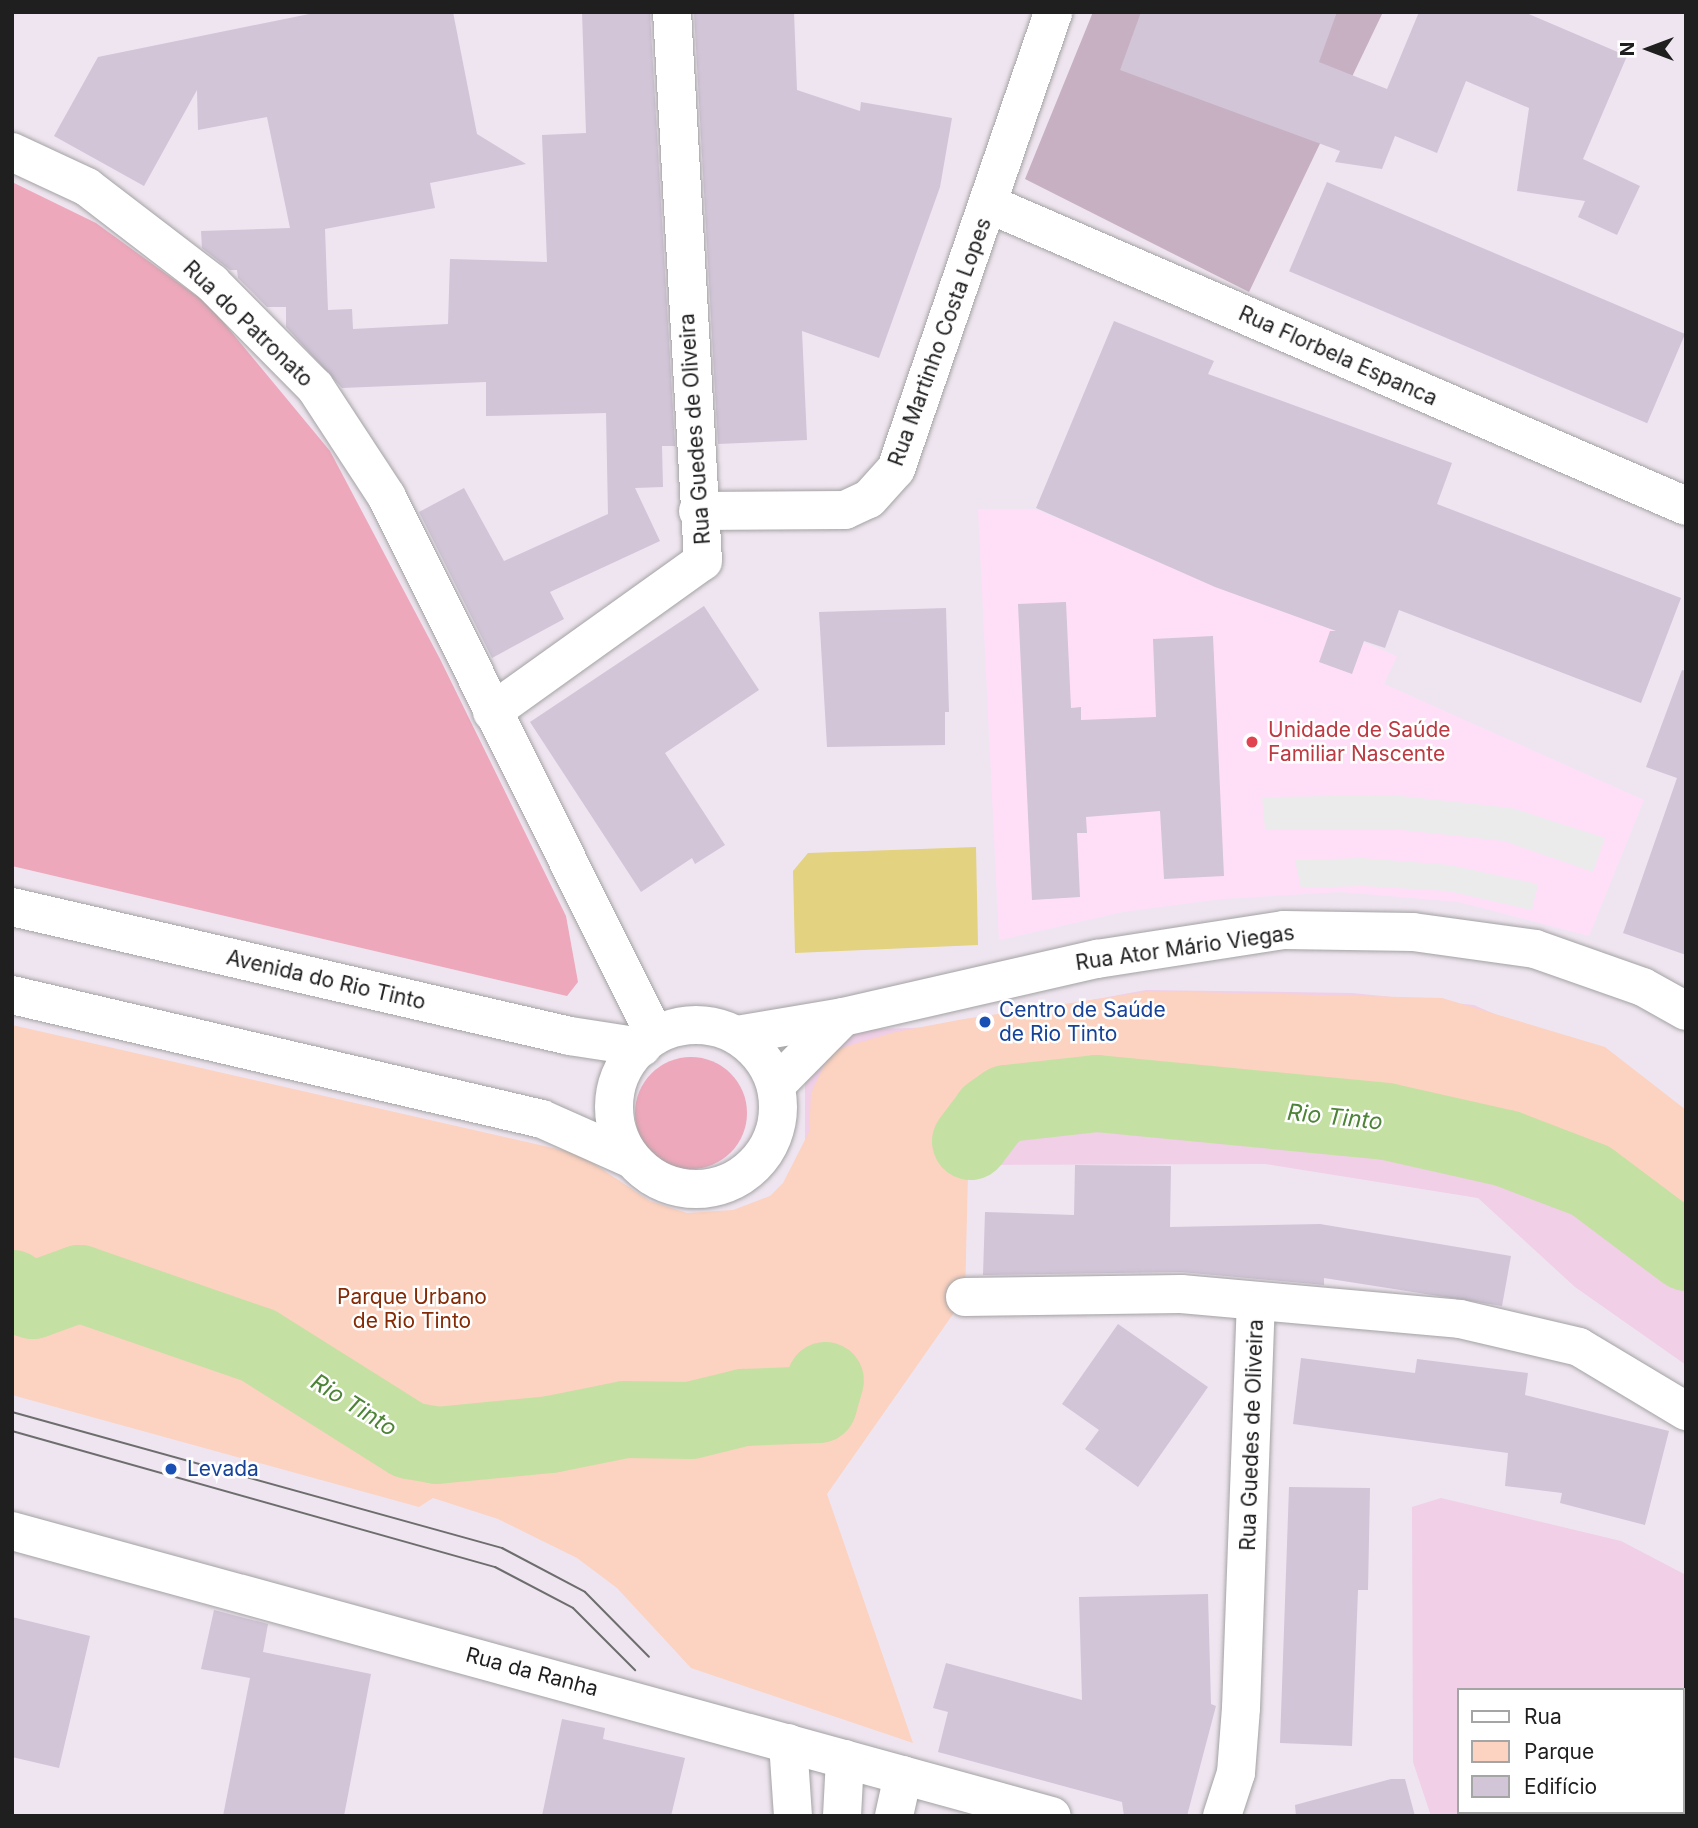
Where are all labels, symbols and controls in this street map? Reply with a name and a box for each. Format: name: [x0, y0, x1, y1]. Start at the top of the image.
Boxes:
north arrow: [1614, 14, 1684, 84]
text: N: [1616, 42, 1639, 56]
street label: Rua Martinho Costa Lopes: [883, 214, 997, 470]
street label: Rua do Patronato: [178, 256, 318, 392]
street label: Rua Florbela Espanca: [1235, 301, 1441, 411]
street label: Rua Guedes de Oliveira: [674, 313, 716, 545]
place label: Unidade de Saúde Familiar Nascente: [1268, 717, 1451, 767]
marker: Unidade de Saúde Familiar Nascente: [1242, 732, 1262, 752]
street label: Rua Ator Mário Viegas: [1074, 920, 1296, 976]
street label: Avenida do Rio Tinto: [224, 945, 428, 1015]
place label: Centro de Saúde de Rio Tinto: [999, 997, 1166, 1047]
marker: Centro de Saúde de Rio Tinto: [977, 1014, 993, 1030]
water label: Rio Tinto: [1286, 1098, 1384, 1136]
park label: Parque Urbano de Rio Tinto: [337, 1284, 487, 1334]
street label: Rua Guedes de Oliveira: [1235, 1319, 1269, 1551]
water label: Rio Tinto: [306, 1368, 402, 1442]
place label: Levada: [187, 1456, 259, 1482]
marker: Levada: [161, 1459, 181, 1479]
street label: Rua da Ranha: [463, 1642, 601, 1702]
legend: [1456, 1688, 1684, 1814]
text: Rua: [1524, 1704, 1562, 1729]
text: Parque: [1524, 1739, 1594, 1764]
text: Edifício: [1524, 1774, 1597, 1799]

